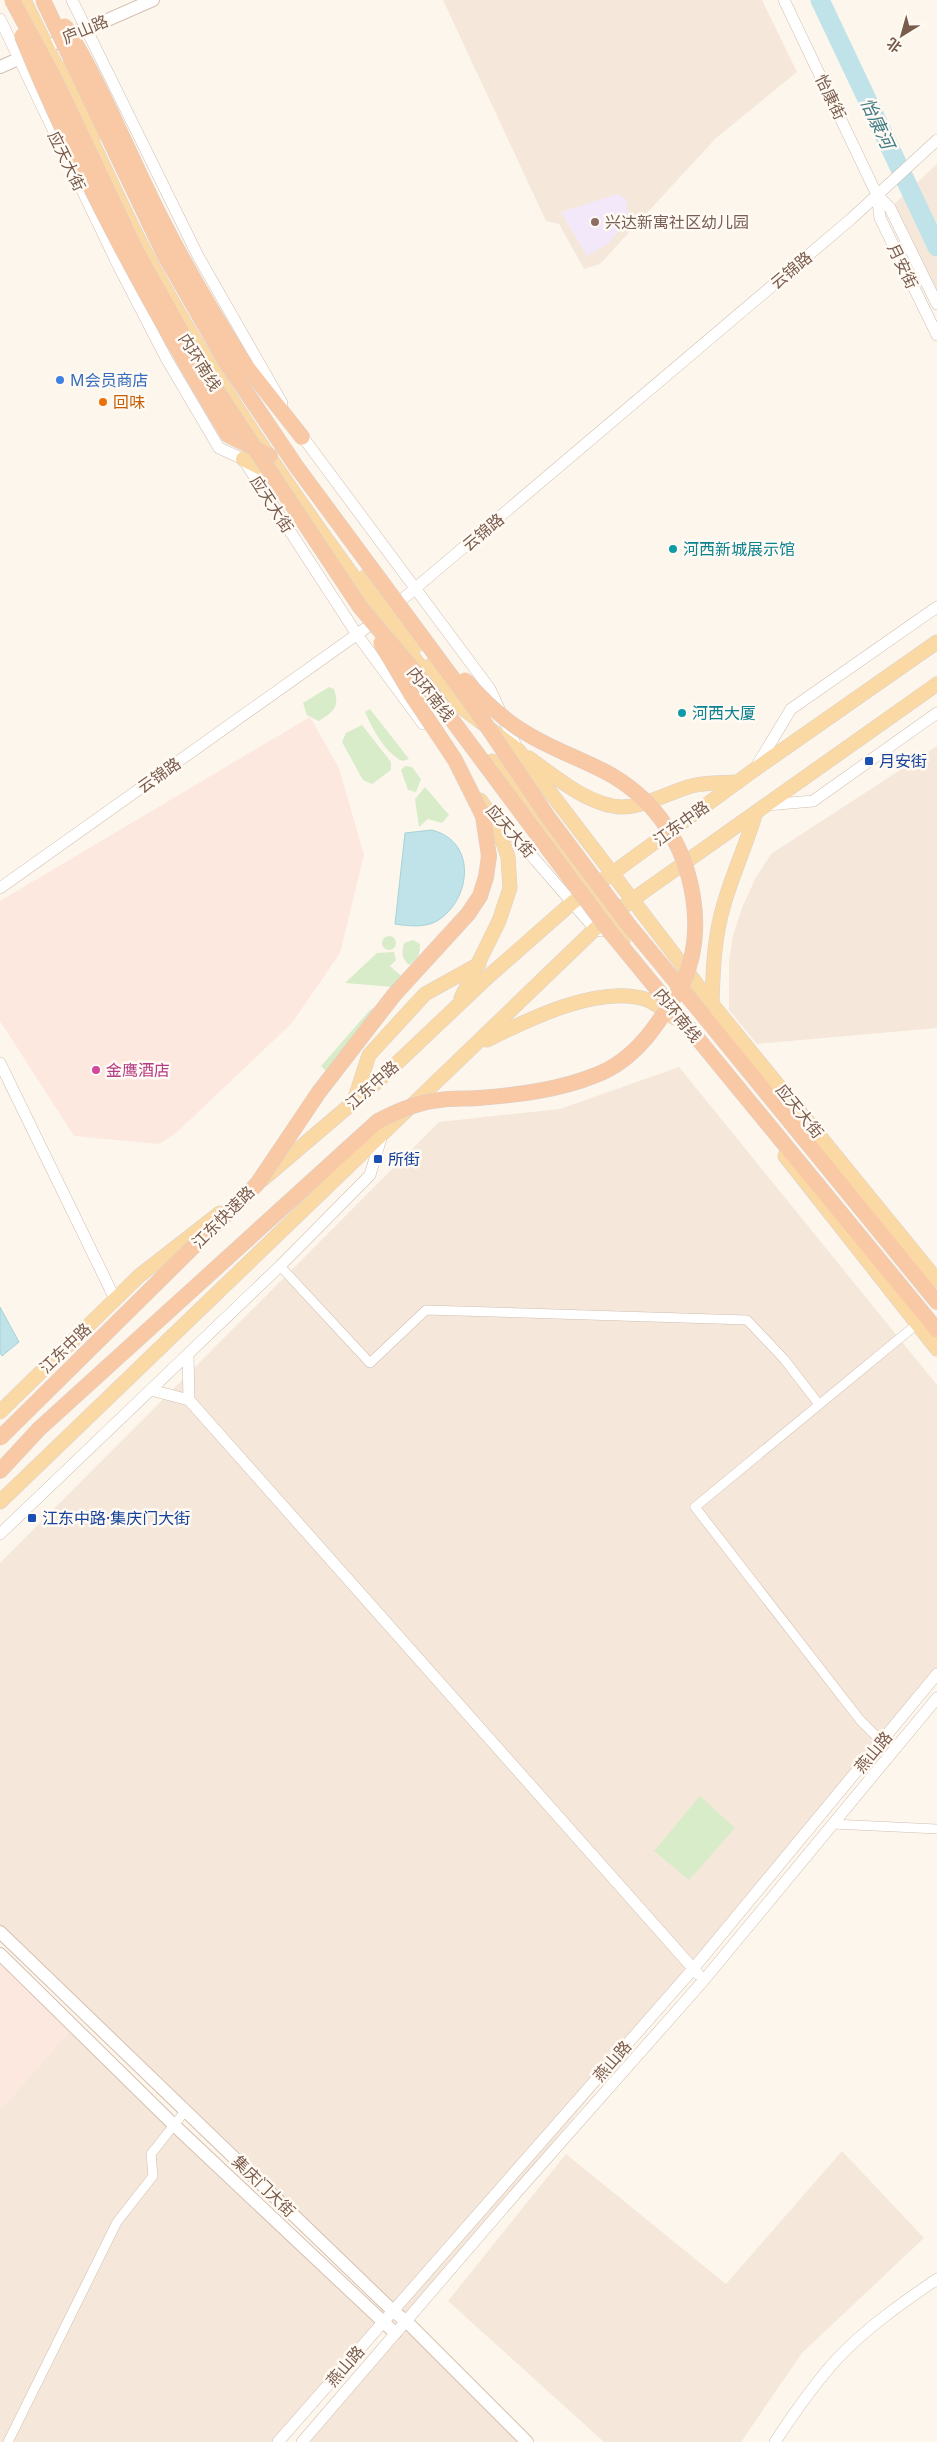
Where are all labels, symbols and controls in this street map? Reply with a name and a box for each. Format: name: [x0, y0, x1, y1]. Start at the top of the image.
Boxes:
street label: 庐山路: [59, 9, 111, 49]
north arrow: [877, 10, 927, 60]
text: 北: [883, 34, 905, 58]
street label: 怡康街: [811, 71, 851, 123]
water label: 怡康河: [856, 93, 902, 155]
street label: 应天大街: [43, 127, 91, 195]
place label: 兴达新寓社区幼儿园: [605, 211, 749, 233]
marker: 兴达新寓社区幼儿园: [589, 216, 601, 228]
street label: 月安街: [883, 240, 923, 292]
street label: 云锦路: [766, 246, 816, 294]
street label: 内环南线: [174, 329, 226, 395]
place label: M会员商店: [70, 369, 149, 391]
marker: M会员商店: [54, 374, 66, 386]
place label: 回味: [113, 391, 145, 413]
marker: 回味: [97, 396, 109, 408]
street label: 应天大街: [245, 471, 299, 537]
street label: 云锦路: [458, 508, 508, 556]
place label: 河西新城展示馆: [683, 538, 795, 560]
marker: 河西新城展示馆: [667, 543, 679, 555]
street label: 内环南线: [403, 662, 459, 726]
place label: 河西大厦: [692, 702, 756, 724]
marker: 河西大厦: [676, 707, 688, 719]
place label: 月安街: [879, 750, 927, 772]
street label: 云锦路: [133, 752, 185, 798]
marker: 月安街: [863, 755, 875, 767]
street label: 江东中路: [649, 795, 713, 851]
street label: 应天大街: [482, 800, 540, 862]
street label: 内环南线: [649, 983, 707, 1047]
street label: 江东中路: [341, 1055, 403, 1115]
place label: 金鹰酒店: [106, 1059, 170, 1081]
marker: 金鹰酒店: [90, 1064, 102, 1076]
street label: 应天大街: [771, 1079, 829, 1143]
place label: 所街: [388, 1148, 420, 1170]
marker: 所街: [372, 1153, 384, 1165]
street label: 江东快速路: [187, 1181, 259, 1253]
street label: 江东中路: [34, 1318, 96, 1378]
place label: 江东中路·集庆门大街: [42, 1507, 190, 1529]
marker: 江东中路·集庆门大街: [26, 1512, 38, 1524]
street label: 燕山路: [849, 1727, 897, 1777]
street label: 燕山路: [588, 2036, 636, 2086]
street label: 集庆门大街: [228, 2150, 300, 2222]
street label: 燕山路: [321, 2341, 369, 2391]

